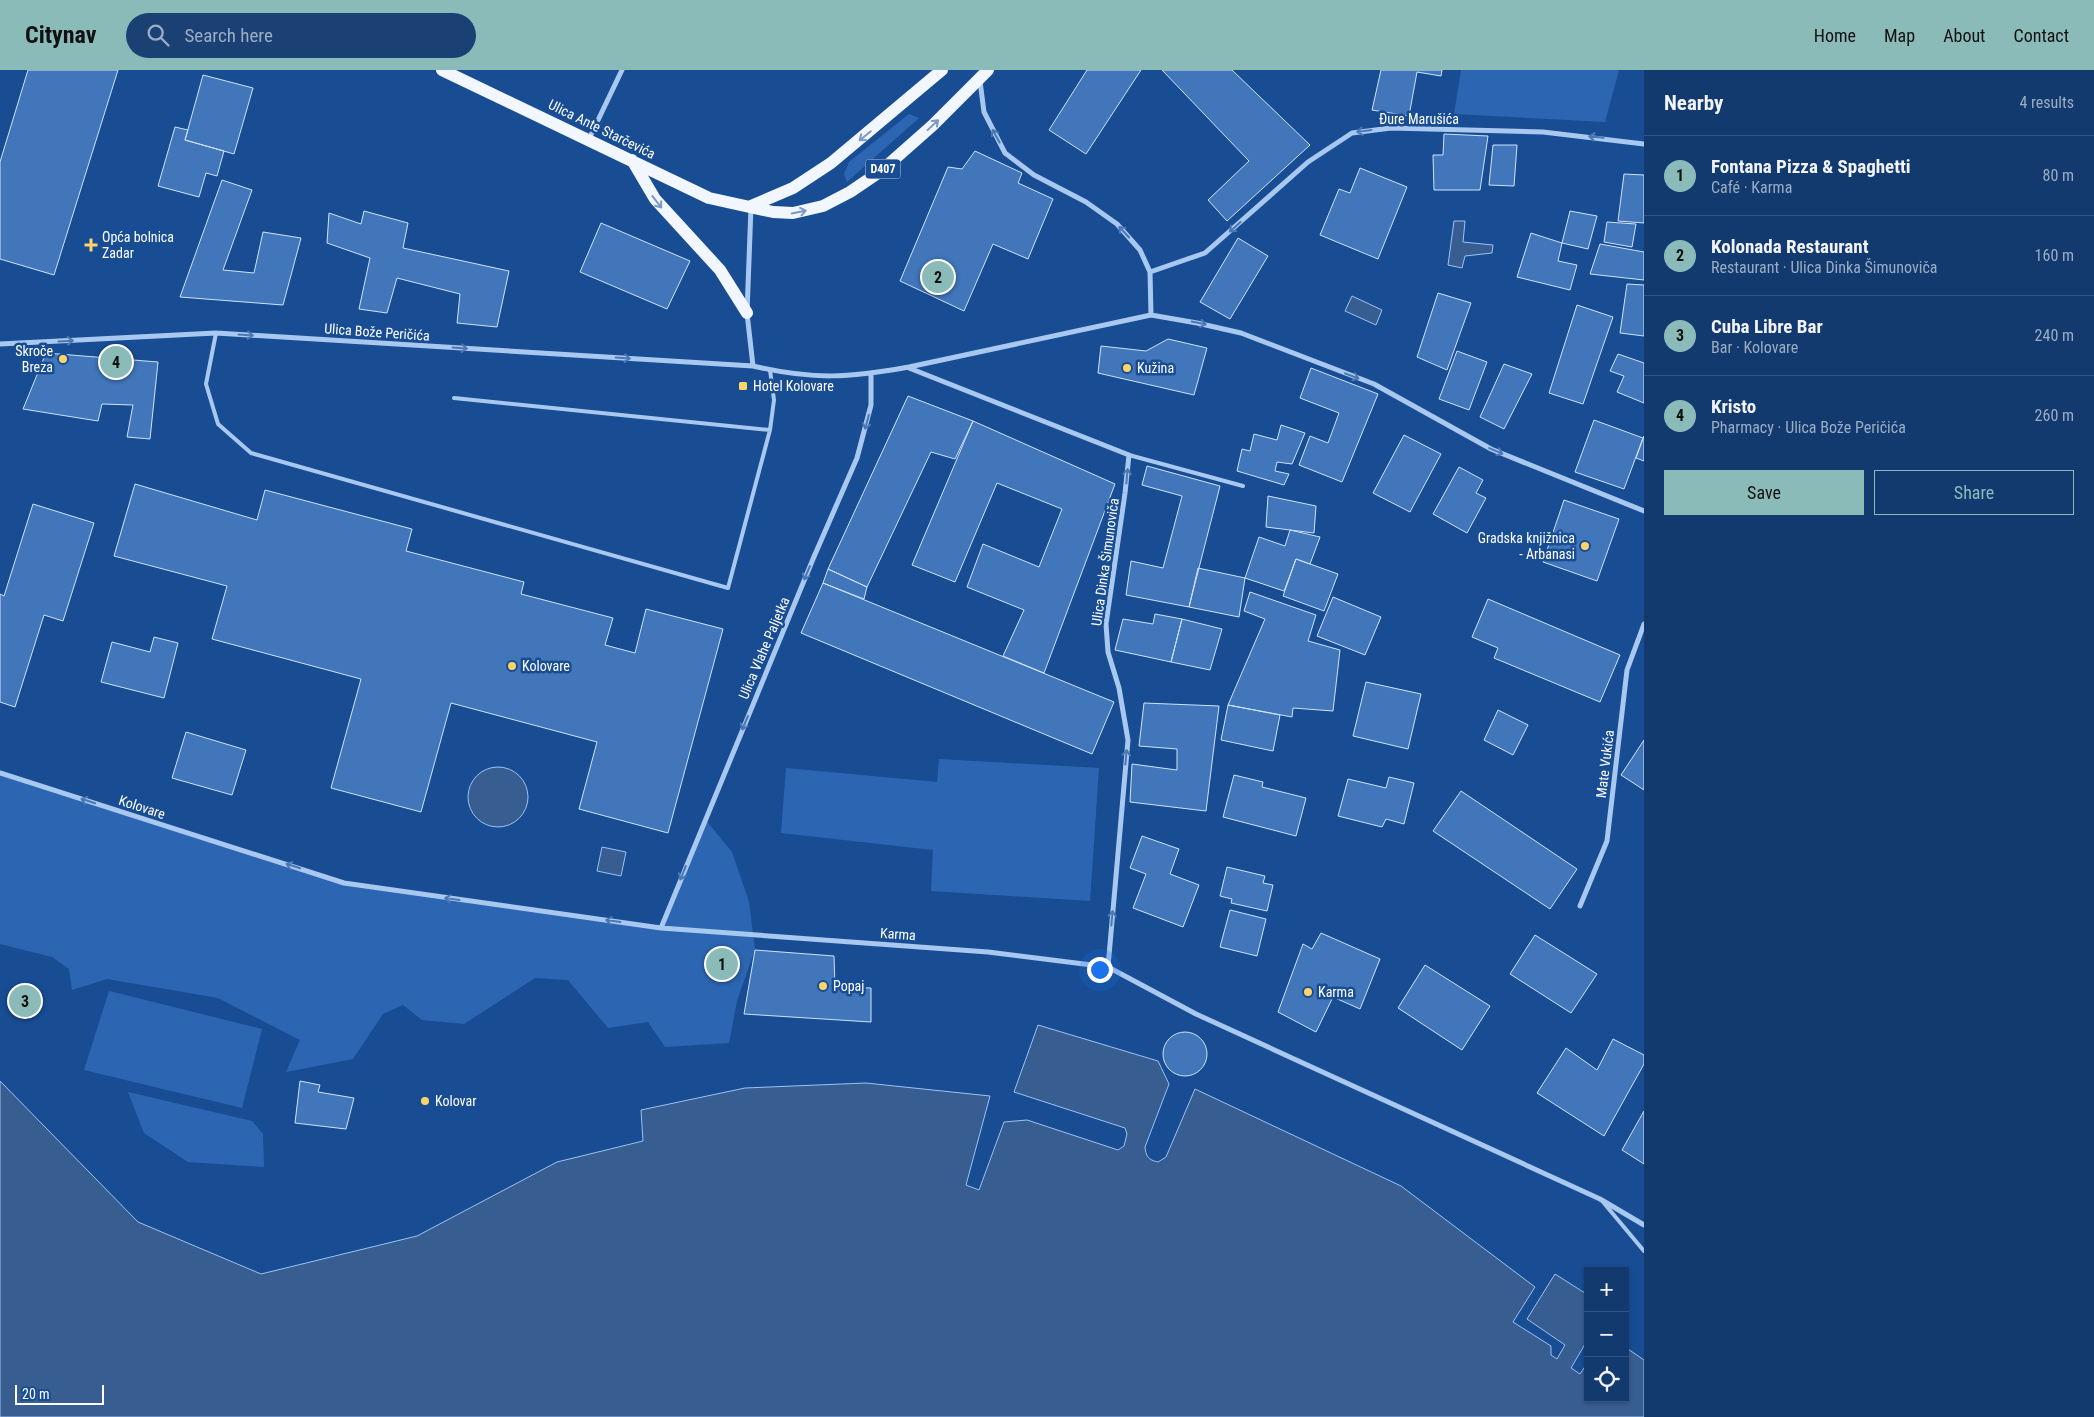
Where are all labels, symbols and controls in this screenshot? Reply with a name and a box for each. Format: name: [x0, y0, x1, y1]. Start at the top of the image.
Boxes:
search box: [126, 13, 476, 58]
text: Citynav: [25, 21, 96, 49]
icon: search: [144, 21, 172, 49]
text: Search here: [184, 24, 273, 47]
text: Home: [1814, 25, 1856, 46]
text: Map: [1884, 25, 1915, 46]
text: About: [1943, 25, 1985, 46]
text: Contact: [2013, 25, 2069, 46]
text: Nearby: [1664, 91, 1723, 115]
text: 4 results: [2019, 93, 2074, 112]
street label: Ulica Ante Starčevića: [546, 96, 658, 162]
street label: Đure Marušića: [1379, 111, 1459, 127]
one-way arrow: [927, 119, 940, 131]
one-way arrow: [1356, 127, 1372, 137]
one-way arrow: [859, 130, 872, 141]
one-way arrow: [990, 130, 1000, 144]
one-way arrow: [1588, 132, 1604, 142]
text: Fontana Pizza & Spaghetti: [1711, 155, 1911, 178]
road number: D407: [866, 160, 900, 178]
text: 1: [1676, 166, 1684, 185]
text: 80 m: [2042, 166, 2074, 185]
text: Café · Karma: [1711, 178, 1792, 197]
one-way arrow: [652, 195, 663, 208]
one-way arrow: [791, 206, 807, 216]
one-way arrow: [1228, 221, 1241, 232]
one-way arrow: [1118, 225, 1130, 238]
place label: Opća bolnica Zadar: [102, 229, 174, 261]
text: Kolonada Restaurant: [1711, 235, 1869, 258]
marker: Opća bolnica Zadar: [84, 238, 98, 252]
text: 2: [1676, 246, 1684, 265]
text: 160 m: [2035, 246, 2074, 265]
pin: 2: [922, 258, 954, 296]
text: Restaurant · Ulica Dinka Šimunoviča: [1711, 258, 1938, 277]
text: Cuba Libre Bar: [1711, 315, 1823, 338]
one-way arrow: [1191, 319, 1207, 329]
street label: Ulica Bože Peričića: [324, 320, 430, 344]
text: 3: [1676, 326, 1684, 345]
text: 240 m: [2035, 326, 2074, 345]
one-way arrow: [238, 330, 254, 339]
one-way arrow: [58, 336, 74, 345]
text: Bar · Kolovare: [1711, 338, 1798, 357]
place label: Skroče Breza: [15, 343, 53, 375]
pin: 4: [100, 343, 132, 381]
one-way arrow: [452, 344, 468, 353]
marker: Skroče Breza: [57, 353, 69, 365]
one-way arrow: [614, 354, 630, 363]
place label: Kužina: [1137, 360, 1174, 376]
marker: Kužina: [1121, 362, 1133, 374]
one-way arrow: [1344, 372, 1360, 381]
place label: Hotel Kolovare: [753, 378, 834, 394]
marker: Hotel Kolovare: [737, 380, 749, 392]
text: Kristo: [1711, 395, 1756, 418]
text: 4: [1676, 406, 1684, 425]
text: 260 m: [2035, 406, 2074, 425]
one-way arrow: [862, 414, 871, 430]
text: Pharmacy · Ulica Bože Peričića: [1711, 418, 1906, 437]
one-way arrow: [1489, 447, 1504, 456]
one-way arrow: [1122, 468, 1132, 484]
button: Save: [1664, 470, 1864, 515]
button: Share: [1874, 470, 2074, 515]
street label: Ulica Dinka Šimunoviča: [1087, 497, 1122, 627]
place label: Gradska knjižnica - Arbanasi: [1478, 530, 1575, 562]
marker: Gradska knjižnica - Arbanasi: [1579, 540, 1591, 552]
one-way arrow: [802, 565, 811, 580]
street label: Ulica Vlahe Paljetka: [735, 595, 793, 701]
place label: Kolovare: [522, 658, 570, 674]
marker: Kolovare: [506, 660, 518, 672]
one-way arrow: [740, 715, 749, 730]
street label: Mate Vukića: [1593, 729, 1617, 799]
one-way arrow: [1121, 749, 1131, 765]
street label: Kolovare: [117, 792, 168, 822]
one-way arrow: [80, 796, 96, 806]
one-way arrow: [285, 861, 301, 871]
one-way arrow: [678, 865, 687, 880]
one-way arrow: [444, 894, 460, 904]
one-way arrow: [1108, 911, 1117, 927]
one-way arrow: [605, 916, 621, 926]
street label: Karma: [880, 925, 916, 943]
pin: 1: [706, 945, 738, 983]
your location: [1087, 957, 1113, 983]
place label: Popaj: [833, 978, 864, 994]
marker: Popaj: [817, 980, 829, 992]
pin: 3: [9, 982, 41, 1020]
place label: Karma: [1318, 984, 1354, 1000]
marker: Karma: [1302, 986, 1314, 998]
place label: Kolovar: [435, 1093, 476, 1109]
marker: Kolovar: [419, 1095, 431, 1107]
map controls: [1584, 1267, 1629, 1402]
button: +: [1584, 1267, 1629, 1312]
button: −: [1584, 1312, 1629, 1357]
button: locate: [1584, 1357, 1629, 1402]
scale bar: [15, 1382, 104, 1405]
text: 20 m: [22, 1386, 50, 1402]

